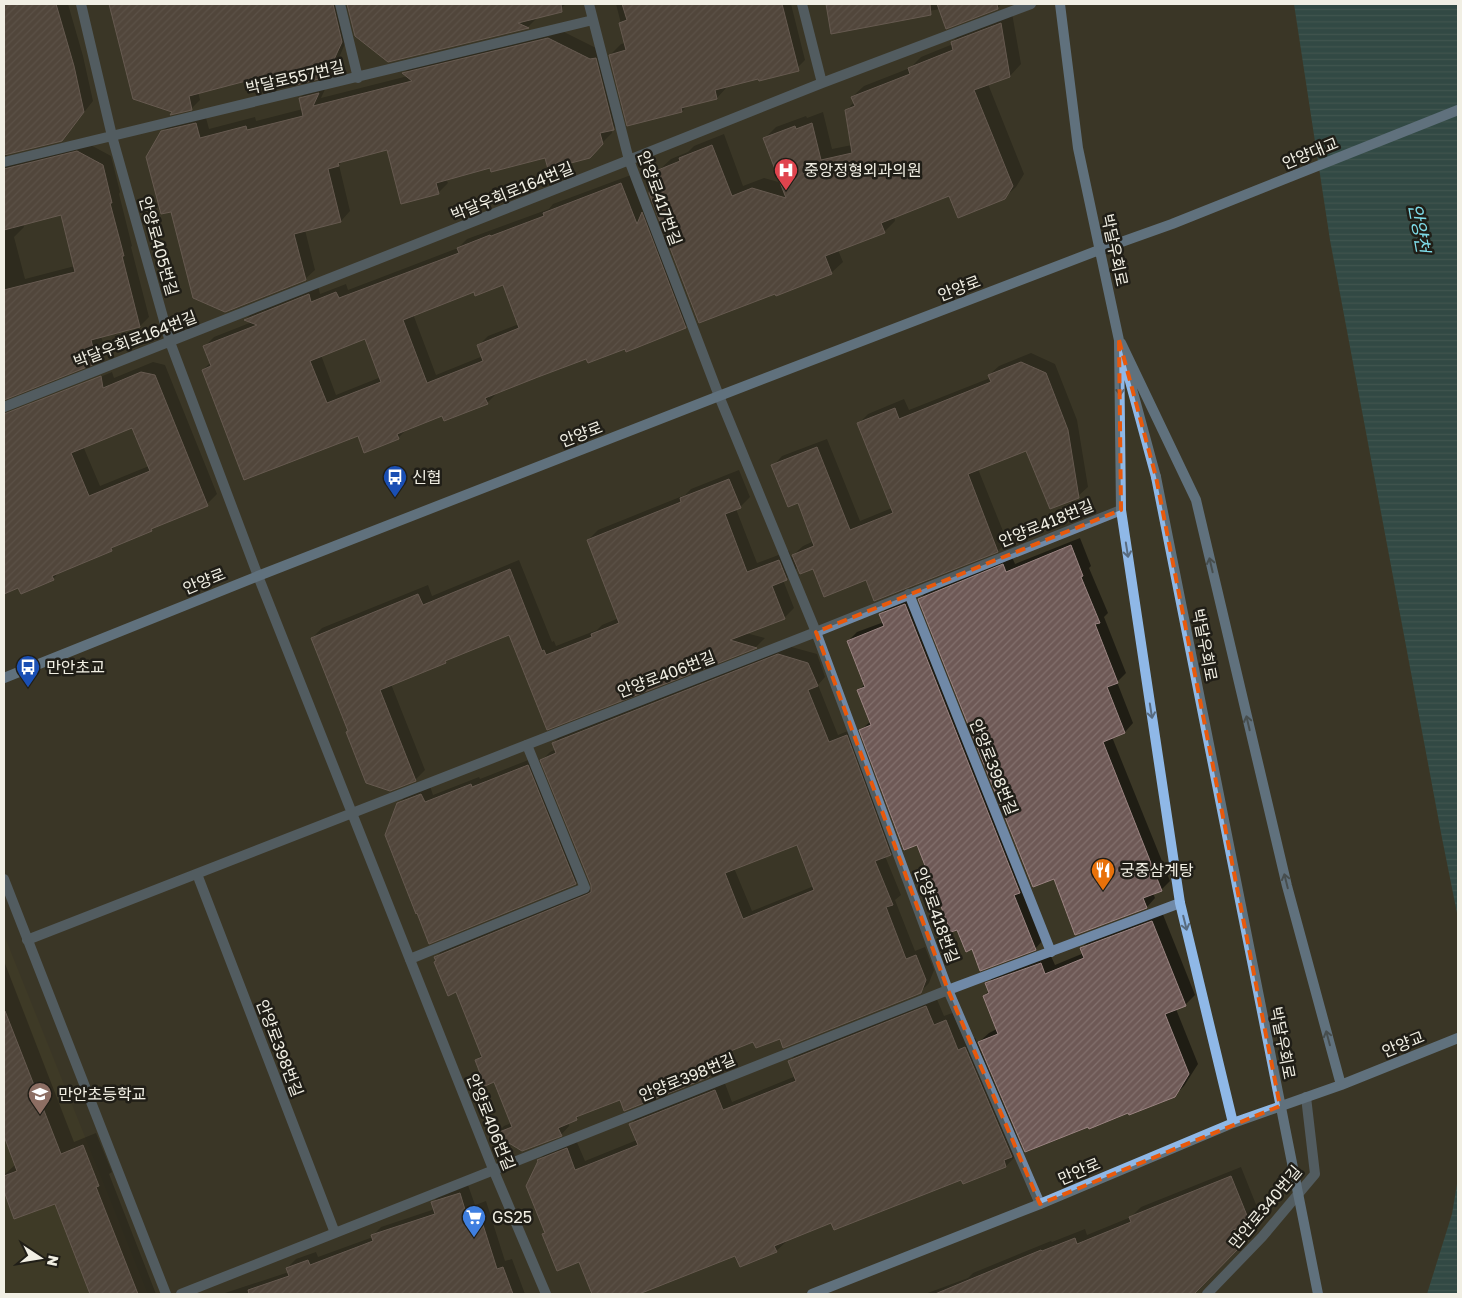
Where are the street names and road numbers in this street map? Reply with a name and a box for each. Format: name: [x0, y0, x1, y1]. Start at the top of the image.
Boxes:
street label: 박달로557번길: [244, 56, 346, 98]
street label: 안양대교: [1279, 133, 1341, 173]
street label: 안양로417번길: [634, 148, 686, 248]
street label: 박달우회로164번길: [448, 157, 576, 225]
street label: 안양로405번길: [135, 194, 183, 298]
street label: 박달우회로: [1098, 212, 1132, 288]
street label: 안양로: [935, 271, 983, 305]
street label: 박달우회로164번길: [71, 306, 199, 372]
street label: 안양로: [557, 417, 605, 451]
street label: 안양로418번길: [995, 495, 1097, 551]
street label: 안양로: [180, 563, 228, 599]
street label: 박달우회로: [1188, 607, 1222, 683]
street label: 안양로406번길: [614, 646, 718, 702]
street label: 안양로398번길: [966, 716, 1022, 818]
street label: 안양로418번길: [910, 864, 964, 966]
street label: 안양로398번길: [252, 997, 308, 1099]
street label: 박달우회로: [1266, 1005, 1300, 1081]
street label: 안양교: [1379, 1026, 1427, 1062]
street label: 안양로398번길: [636, 1049, 738, 1105]
street label: 안양로406번길: [462, 1071, 520, 1173]
street label: 만안로: [1055, 1153, 1103, 1189]
street label: 만안로340번길: [1224, 1161, 1306, 1253]

